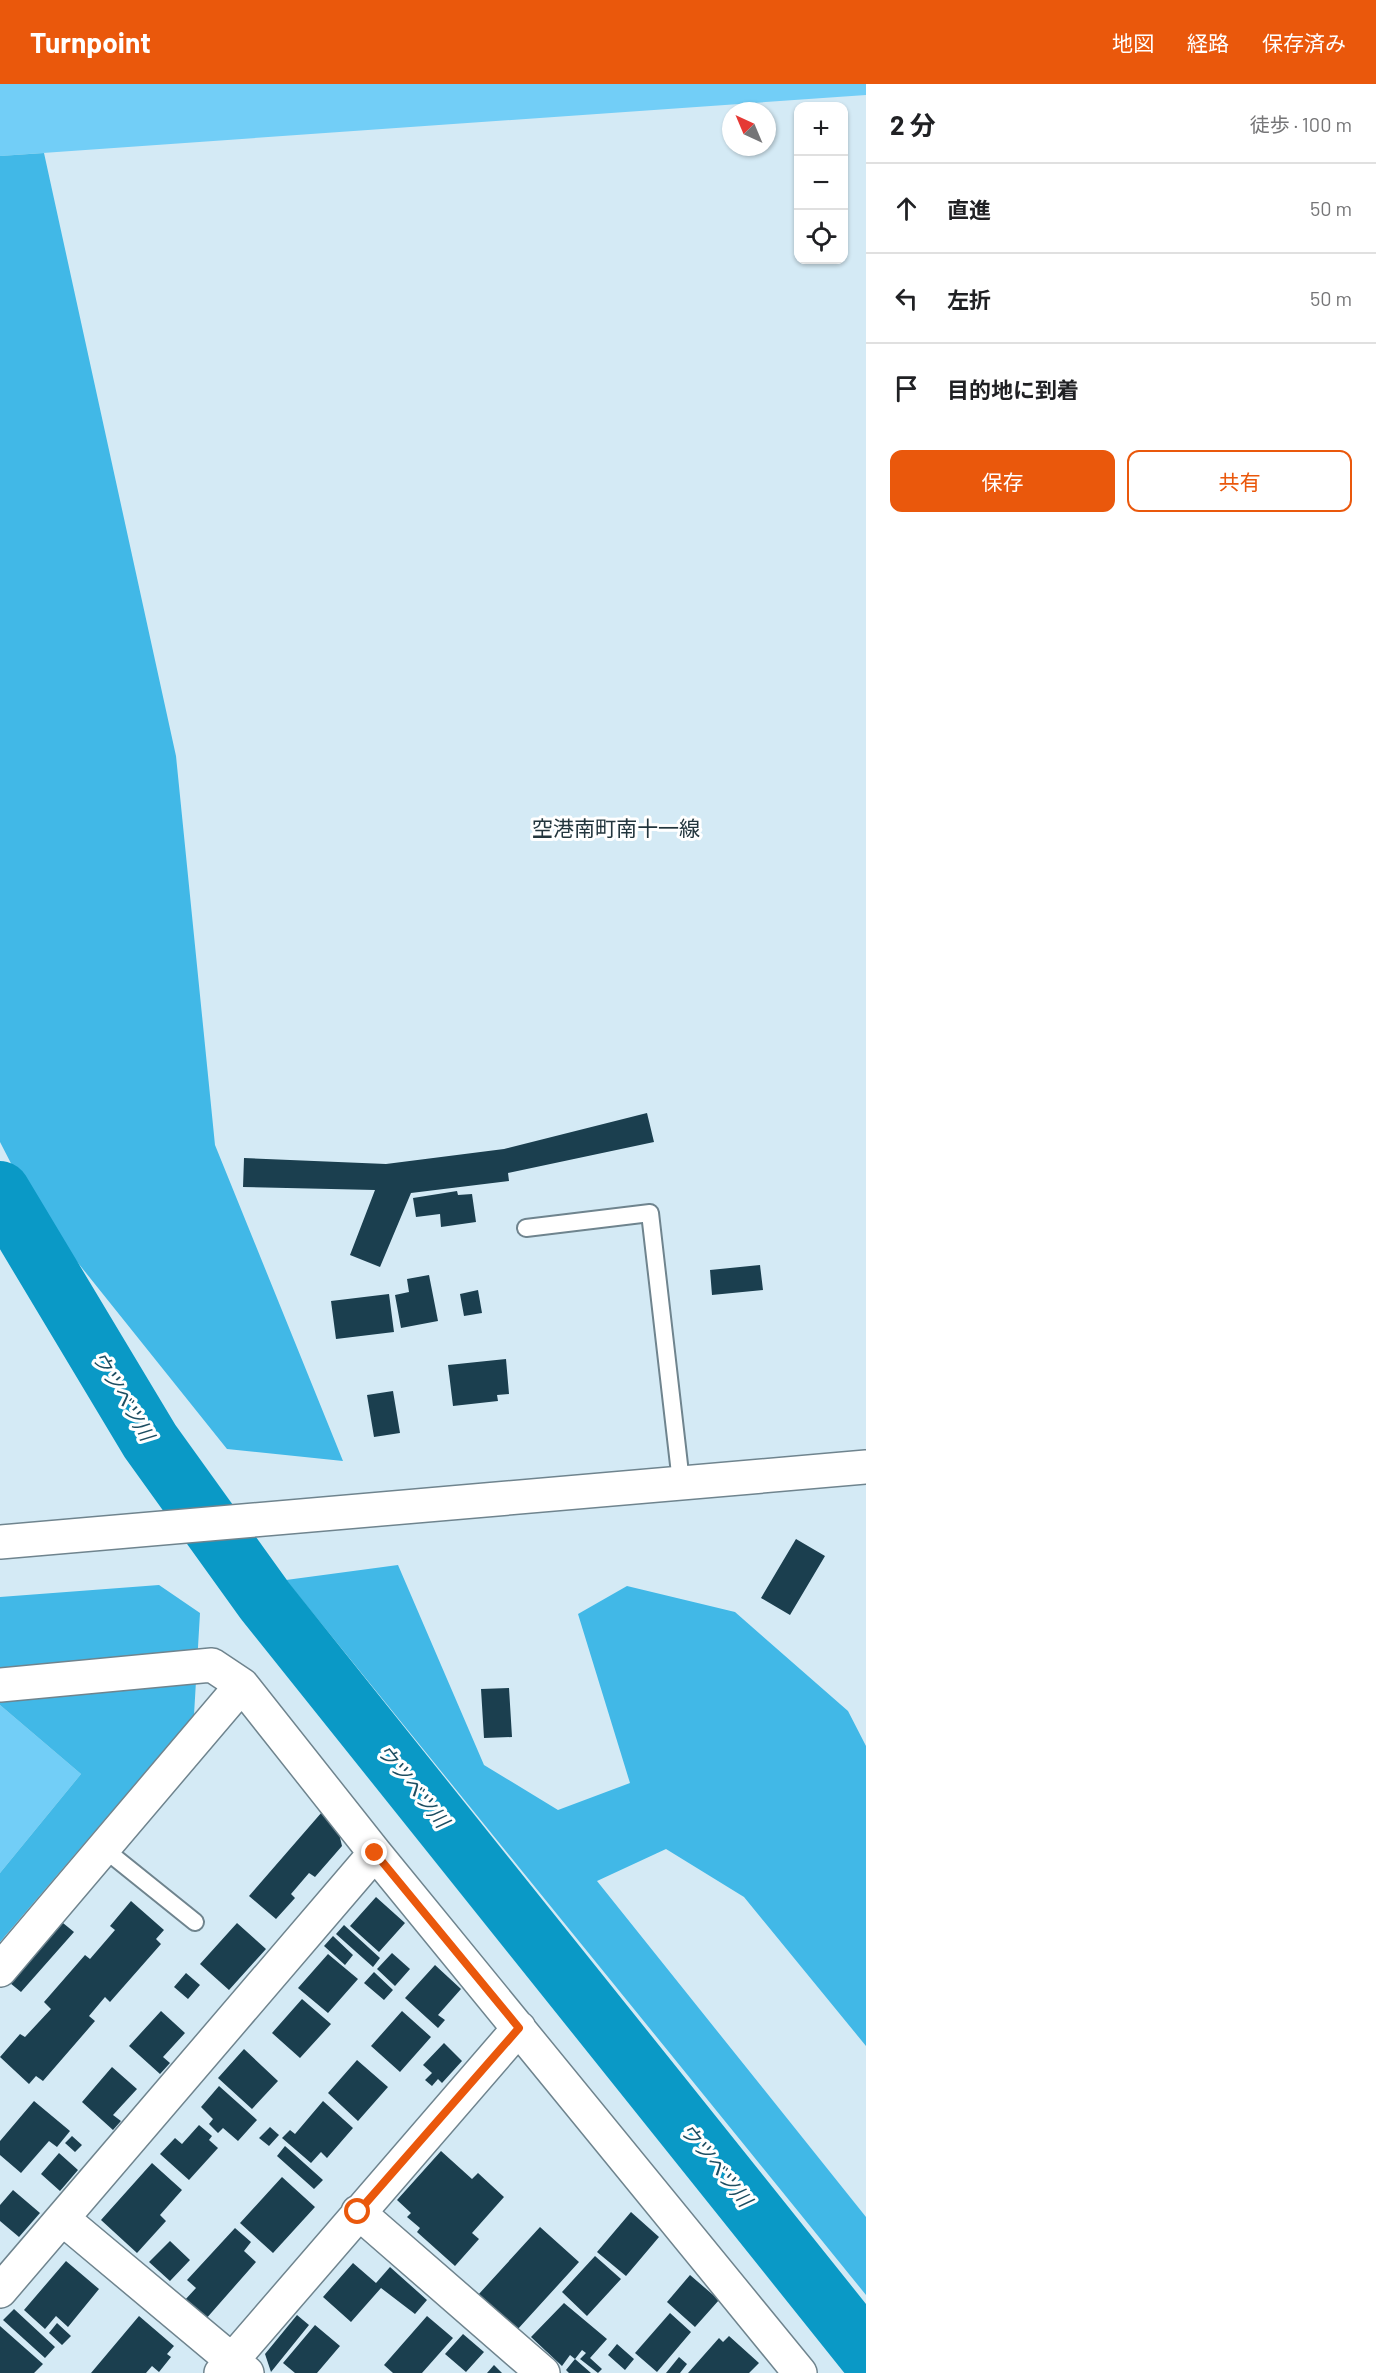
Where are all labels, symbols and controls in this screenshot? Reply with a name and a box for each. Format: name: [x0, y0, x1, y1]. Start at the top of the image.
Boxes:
text: Turnpoint: [30, 25, 151, 59]
text: 地図: [1112, 30, 1154, 55]
text: 経路: [1187, 30, 1229, 55]
text: 保存済み: [1262, 30, 1346, 55]
north arrow: [722, 102, 776, 156]
map controls: [794, 102, 848, 264]
button: +: [794, 102, 848, 156]
text: 2 分: [890, 109, 936, 140]
text: 徒歩 · 100 m: [1250, 112, 1352, 136]
button: −: [794, 156, 848, 210]
icon: ahead: [890, 192, 923, 225]
text: 直進: [947, 196, 991, 222]
text: 50 m: [1310, 196, 1352, 220]
button: locate: [794, 210, 848, 264]
icon: left: [890, 282, 923, 315]
text: 左折: [947, 286, 991, 312]
text: 50 m: [1310, 286, 1352, 310]
icon: arrive: [890, 372, 923, 405]
text: 目的地に到着: [947, 376, 1079, 402]
button: 保存: [890, 450, 1115, 512]
button: 共有: [1127, 450, 1352, 512]
district label: 空港南町南十一線: [532, 815, 700, 840]
water label: ウツベツ川: [88, 1346, 161, 1446]
water label: ウツベツ川: [373, 1739, 456, 1833]
route end: [361, 1839, 387, 1865]
water label: ウツベツ川: [676, 2118, 759, 2212]
route start: [344, 2198, 370, 2224]

